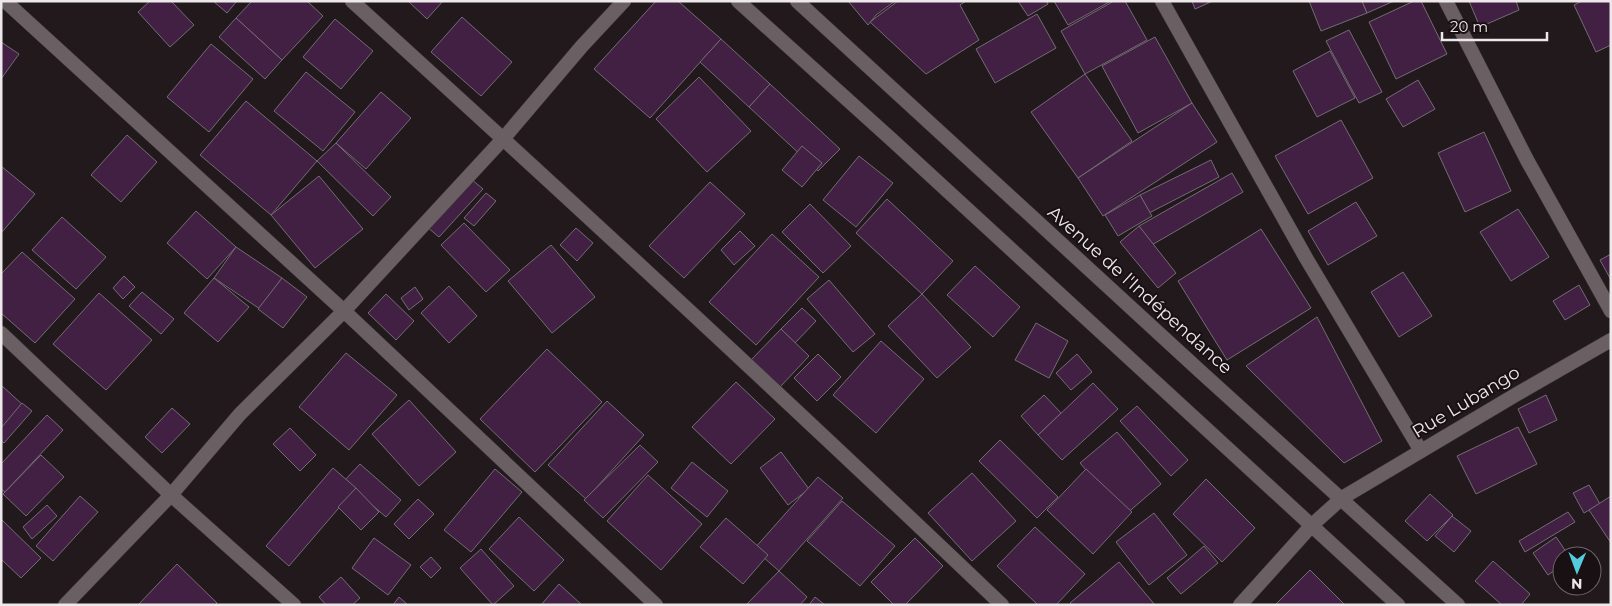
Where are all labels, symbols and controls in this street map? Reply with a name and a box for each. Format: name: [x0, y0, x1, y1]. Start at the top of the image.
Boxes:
scale bar: [1442, 10, 1547, 42]
text: 20 m: [1450, 17, 1488, 36]
street label: Avenue de l'Indépendance: [1043, 201, 1237, 379]
street label: Rue Lubango: [1408, 361, 1524, 443]
north arrow: [1552, 546, 1602, 596]
text: N: [1571, 575, 1583, 593]

